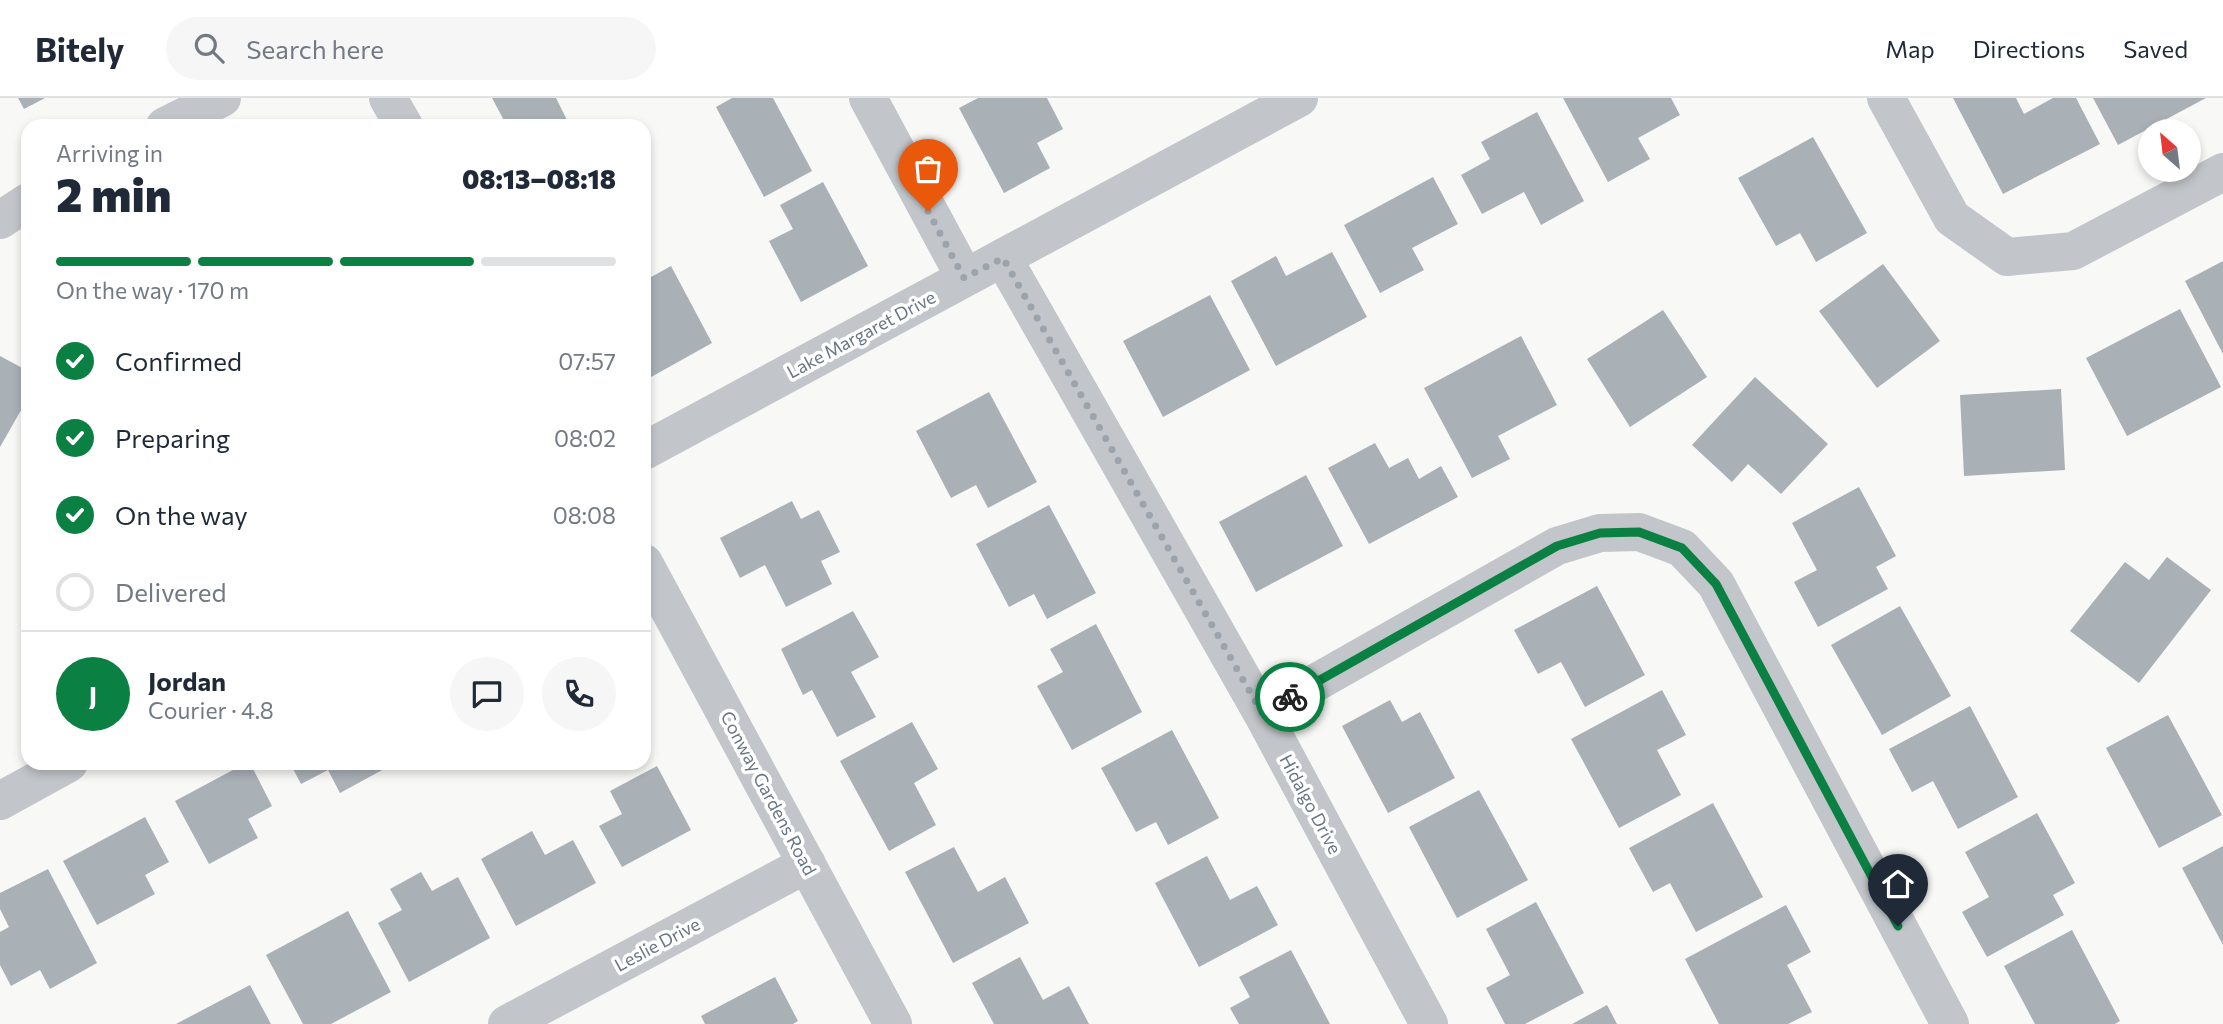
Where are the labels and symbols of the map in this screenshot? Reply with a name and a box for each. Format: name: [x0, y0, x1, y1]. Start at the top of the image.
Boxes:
north arrow: [2138, 119, 2202, 182]
pin: [898, 139, 958, 211]
street label: Lake Margaret Drive: [783, 285, 939, 383]
courier: [1255, 662, 1325, 732]
street label: Conway Gardens Road: [716, 707, 822, 879]
street label: Hidalgo Drive: [1276, 750, 1346, 858]
pin: [1868, 854, 1928, 926]
street label: Leslie Drive: [611, 912, 703, 976]

